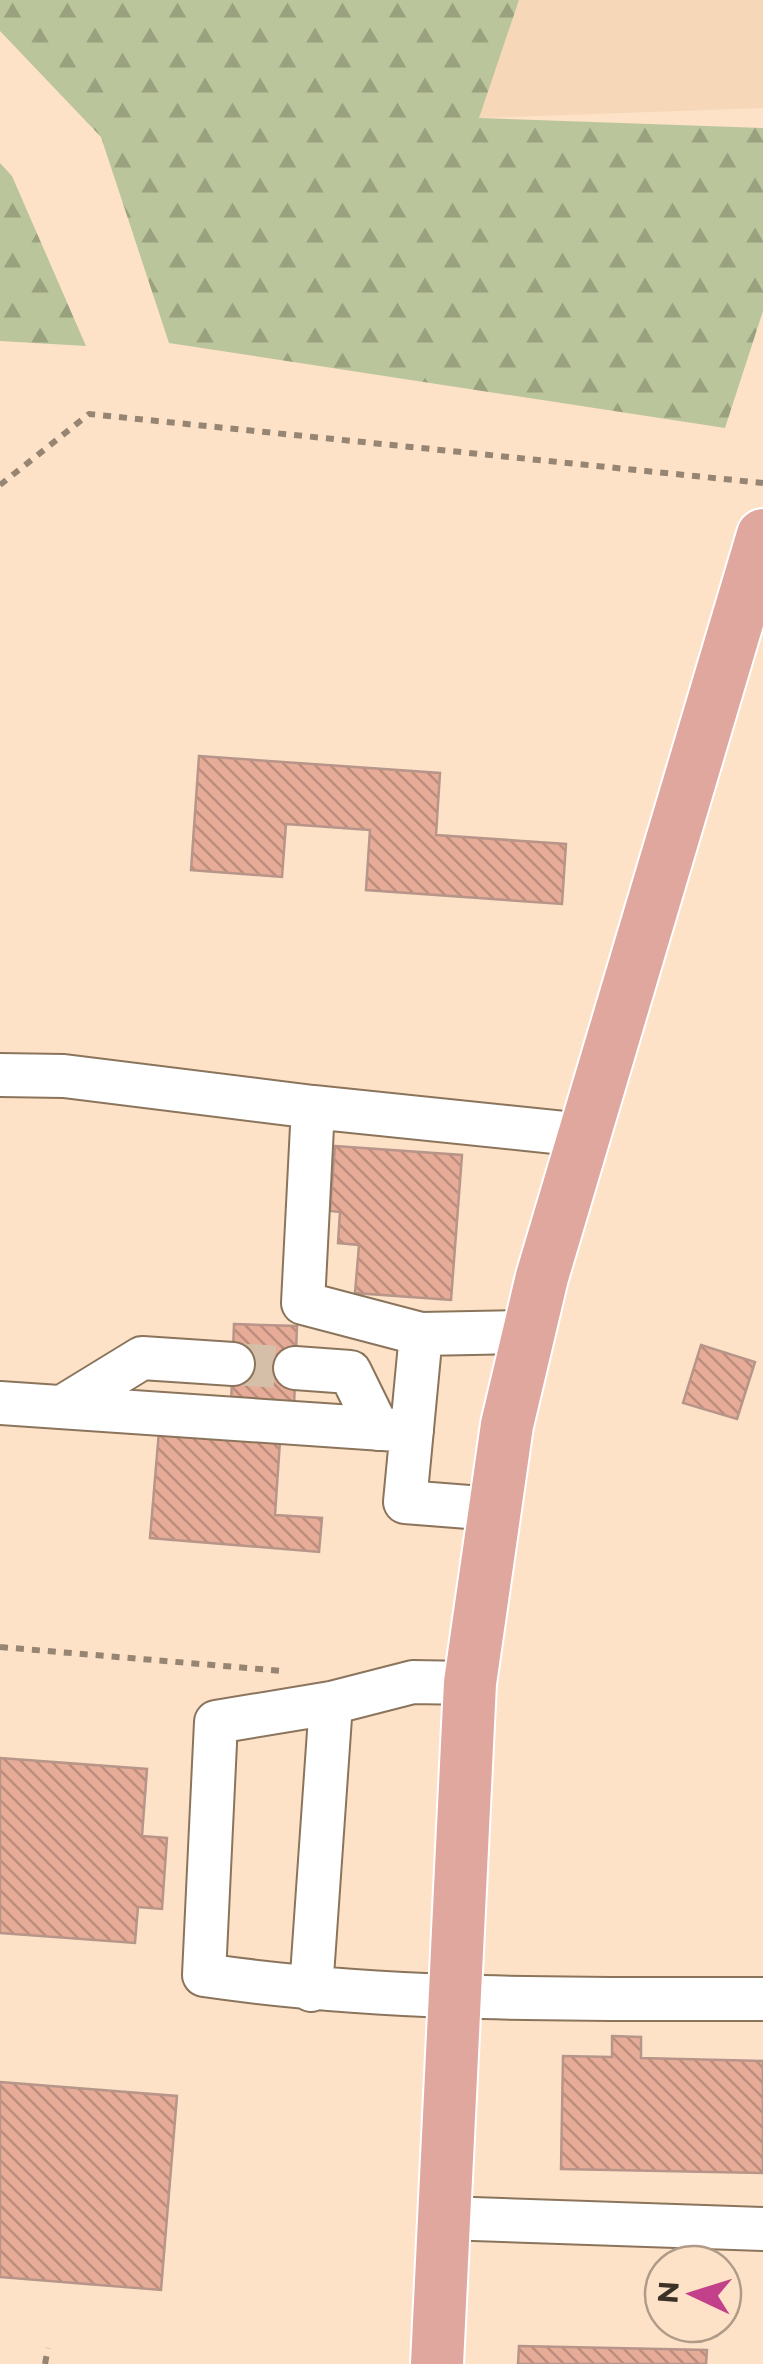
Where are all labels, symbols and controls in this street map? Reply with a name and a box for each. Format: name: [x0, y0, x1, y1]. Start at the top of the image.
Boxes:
north arrow: [643, 2244, 743, 2344]
text: N: [650, 2280, 686, 2305]

